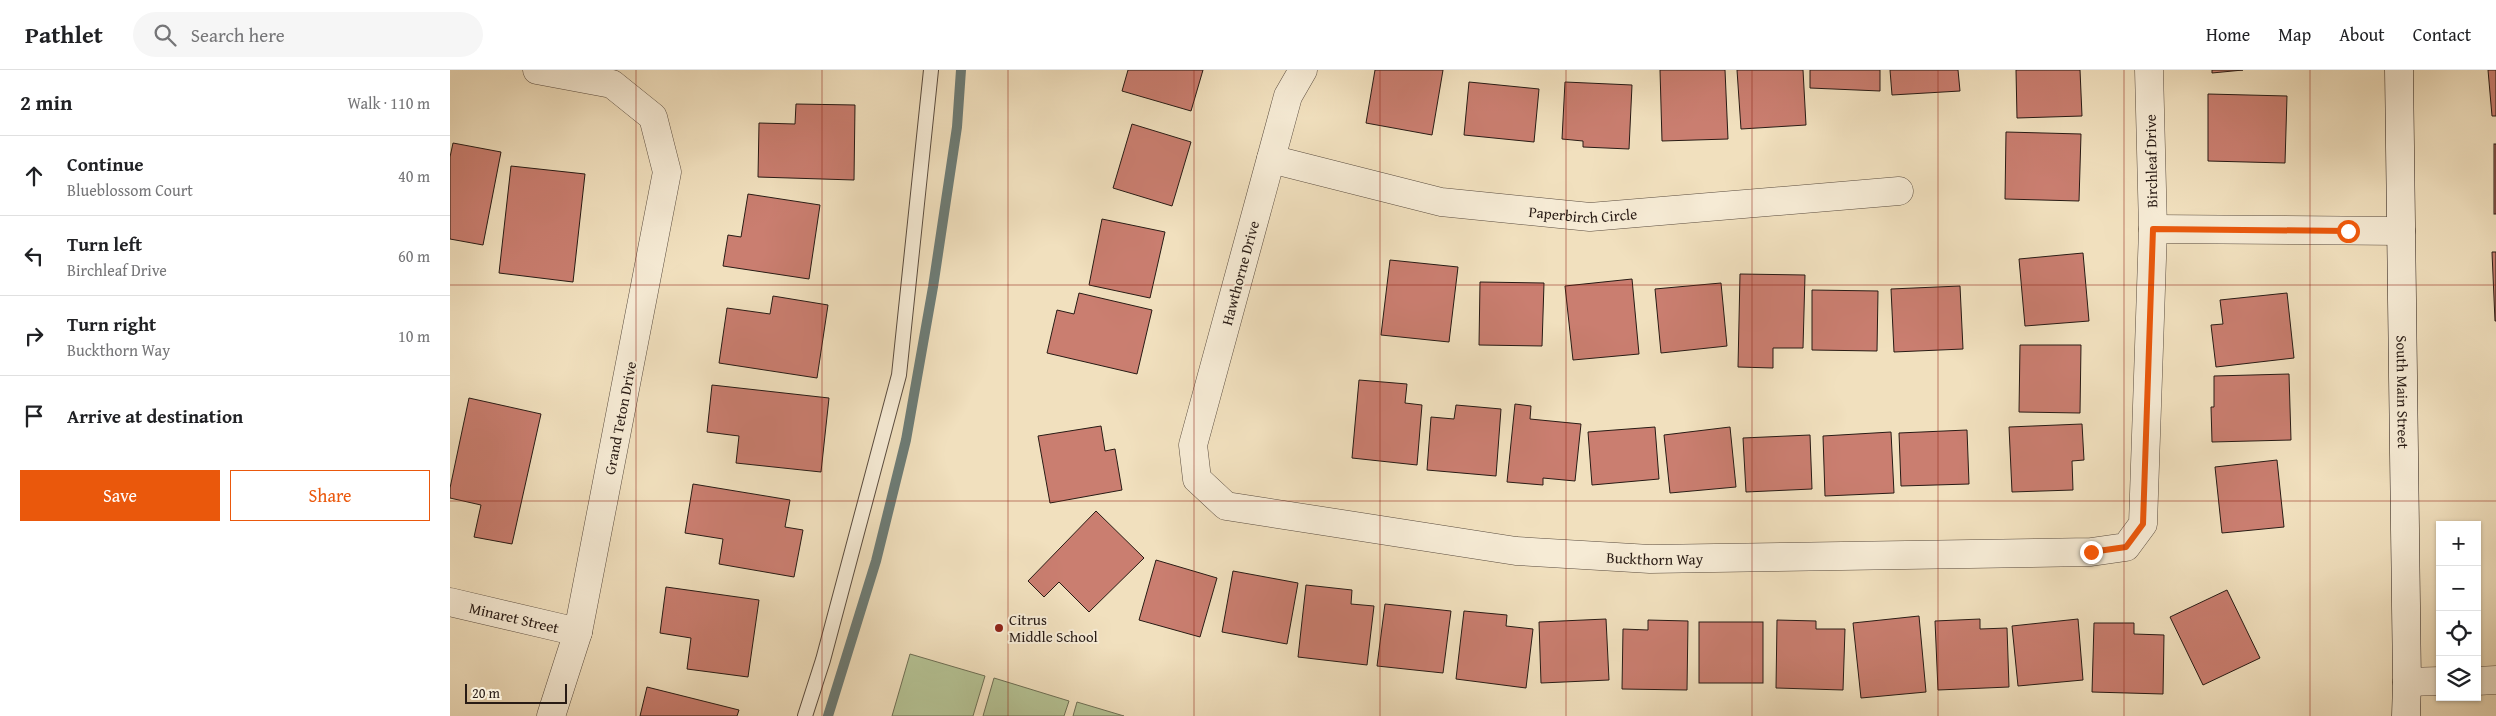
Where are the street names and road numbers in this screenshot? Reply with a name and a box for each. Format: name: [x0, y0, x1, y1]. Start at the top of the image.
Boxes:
street label: Birchleaf Drive: [2140, 114, 2162, 208]
street label: Paperbirch Circle: [1528, 200, 1638, 228]
street label: Hawthorne Drive: [1216, 218, 1264, 328]
street label: South Main Street: [2392, 335, 2414, 450]
street label: Grand Teton Drive: [599, 360, 641, 476]
street label: Buckthorn Way: [1606, 546, 1704, 570]
street label: Minaret Street: [467, 596, 562, 638]

